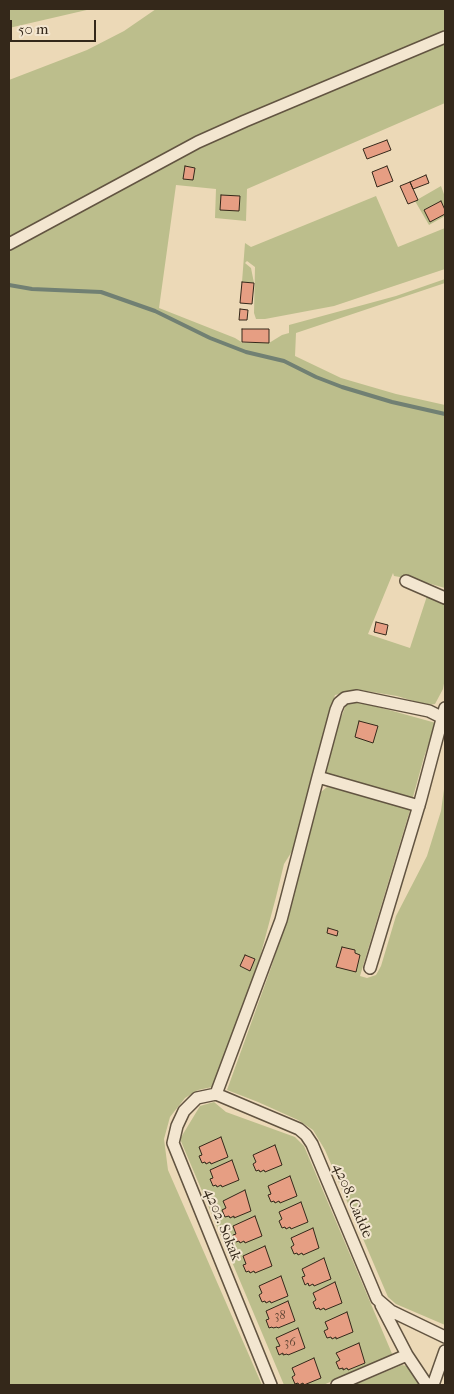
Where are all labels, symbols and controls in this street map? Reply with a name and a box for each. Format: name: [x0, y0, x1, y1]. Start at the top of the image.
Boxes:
scale bar: [12, 10, 99, 42]
text: 50 m: [18, 20, 48, 38]
street label: 4208. Cadde: [328, 1161, 376, 1241]
street label: 4202. Sokak: [199, 1186, 245, 1264]
house number: 38: [275, 1309, 285, 1323]
house number: 36: [284, 1336, 296, 1350]

